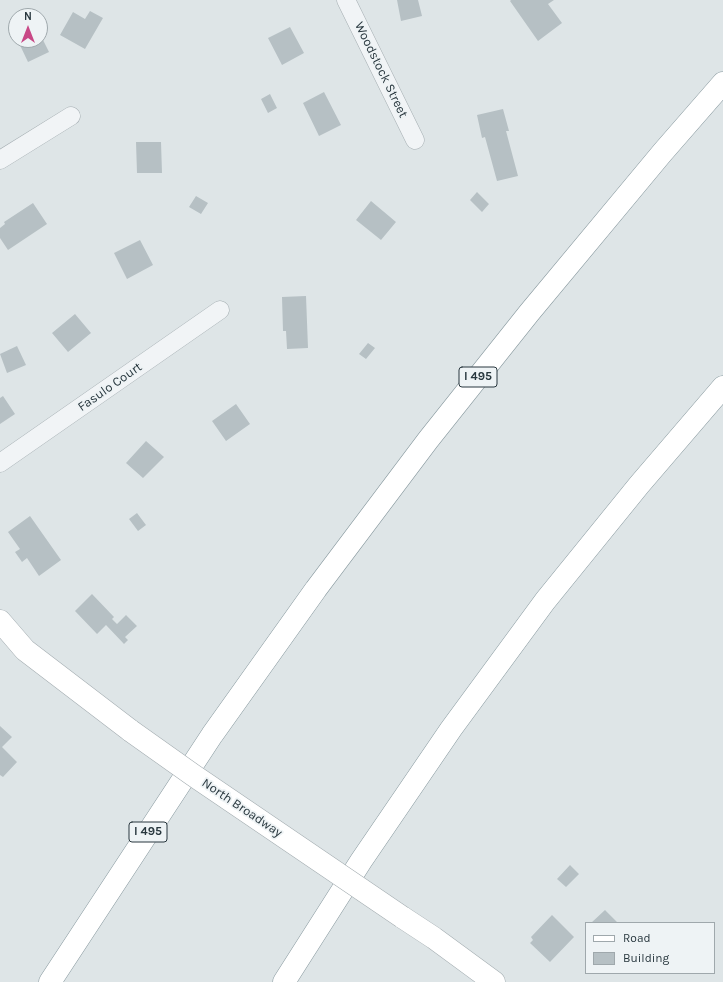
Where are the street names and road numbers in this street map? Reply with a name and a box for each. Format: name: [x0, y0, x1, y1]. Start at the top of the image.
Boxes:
street label: Woodstock Street: [351, 20, 411, 120]
street label: Fasulo Court: [75, 359, 145, 415]
road number: I 495: [459, 367, 497, 387]
street label: North Broadway: [199, 775, 285, 841]
road number: I 495: [129, 822, 167, 842]

